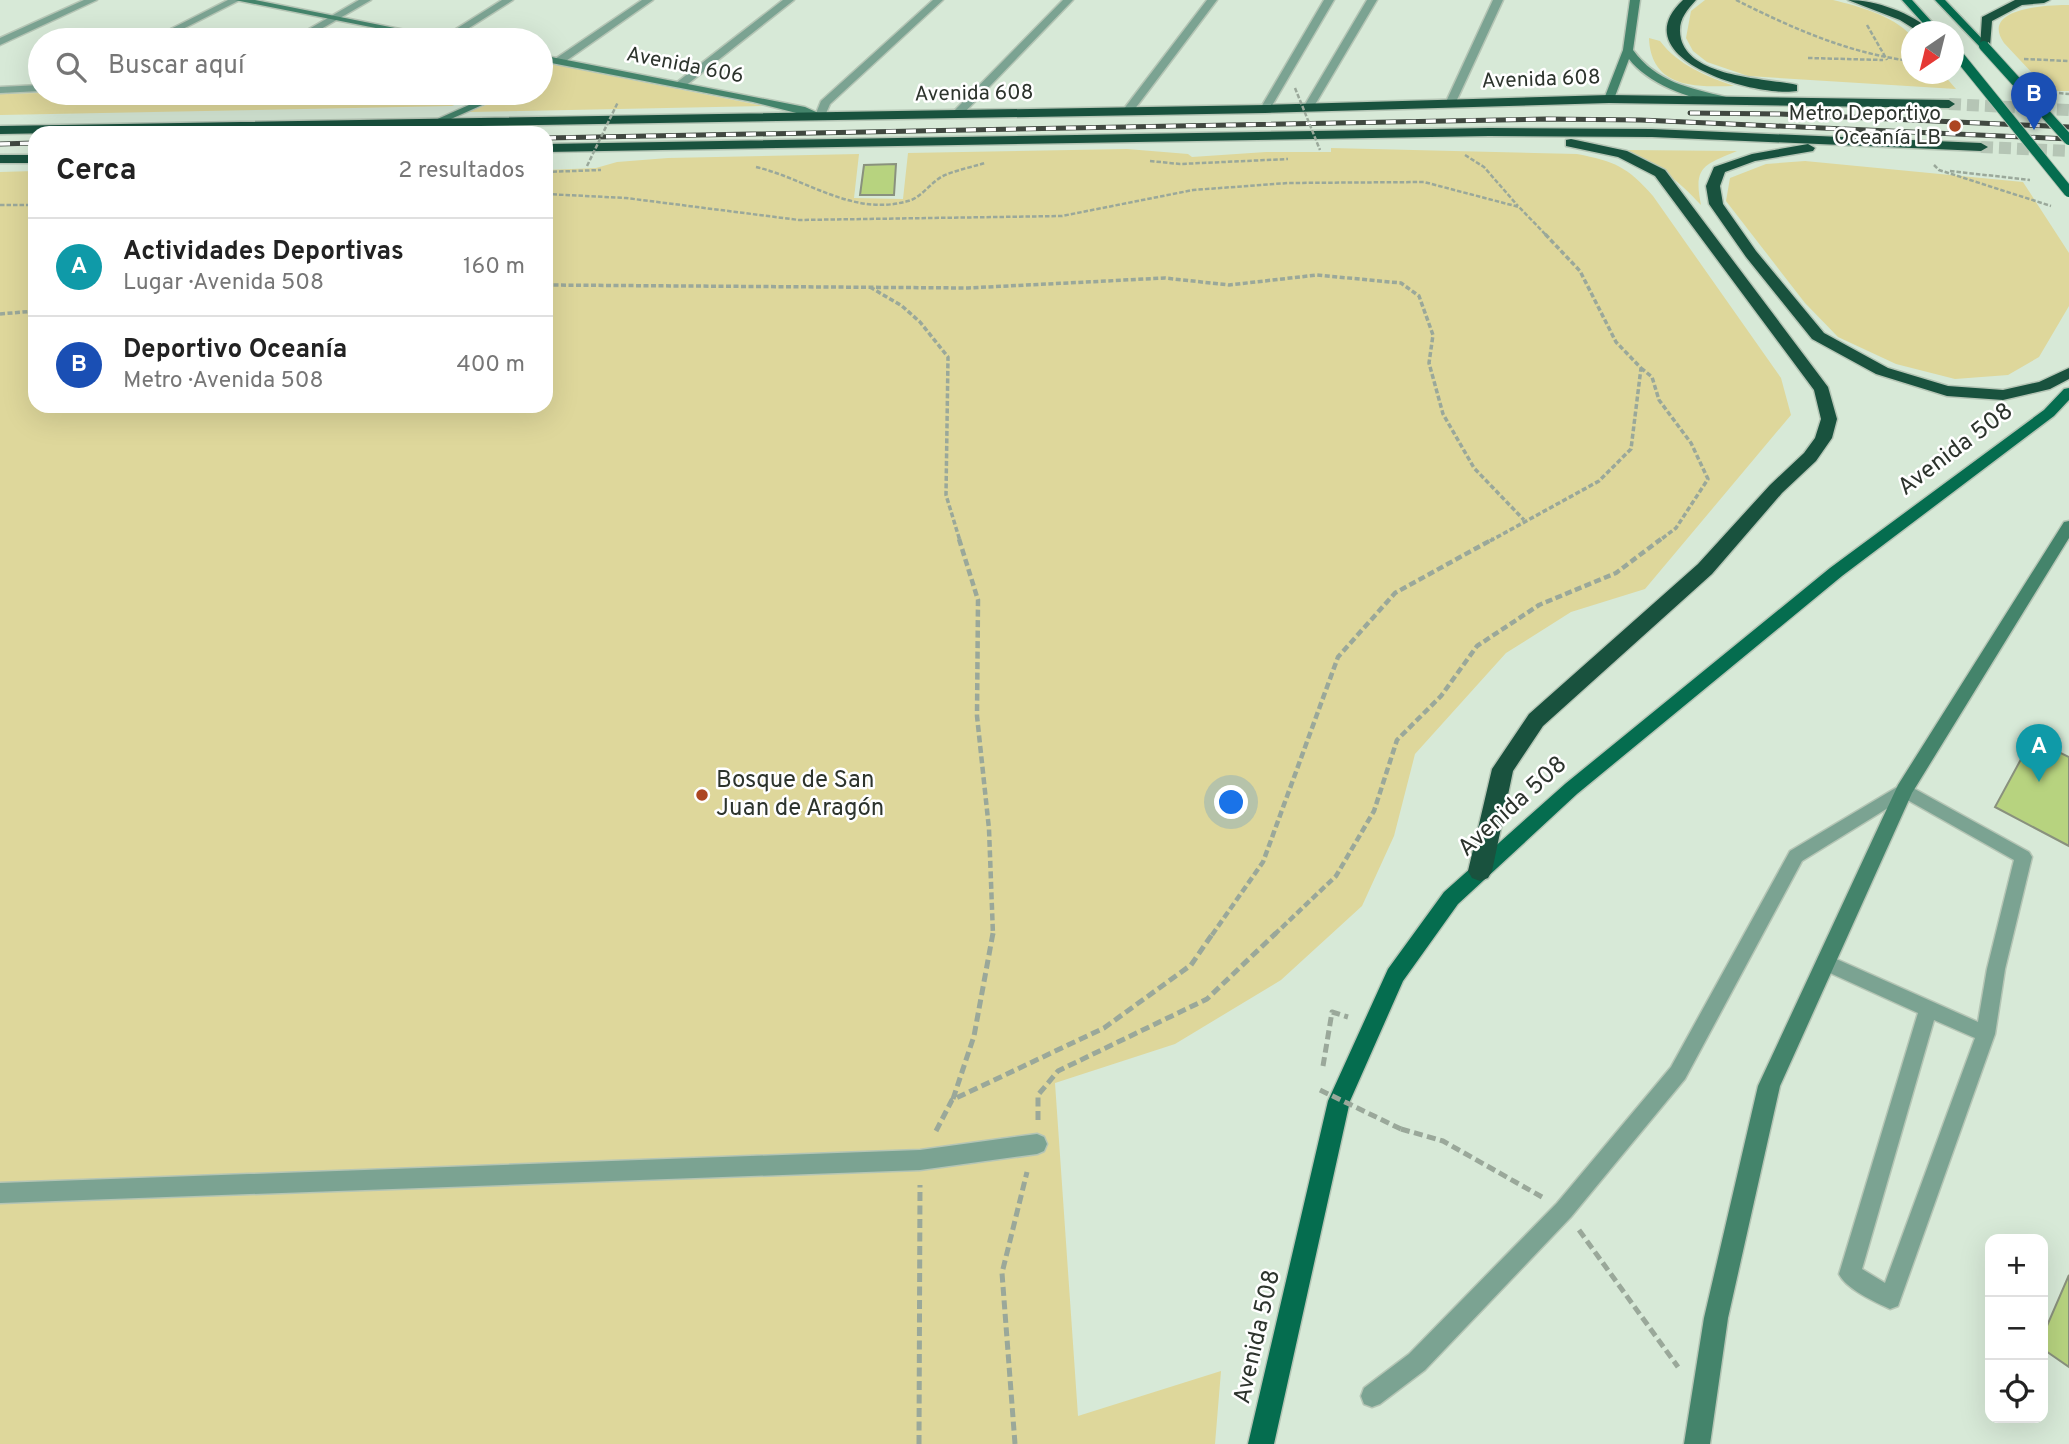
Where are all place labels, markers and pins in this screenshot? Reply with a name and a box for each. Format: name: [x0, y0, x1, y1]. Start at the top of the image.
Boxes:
pin: B: [2011, 72, 2057, 130]
place label: Metro Deportivo Oceanía LB: [1788, 101, 1941, 152]
marker: Metro Deportivo Oceanía LB: [1947, 118, 1963, 134]
pin: A: [2016, 724, 2062, 782]
place label: Bosque de San Juan de Aragón: [716, 766, 884, 824]
marker: Bosque de San Juan de Aragón: [694, 787, 710, 803]

